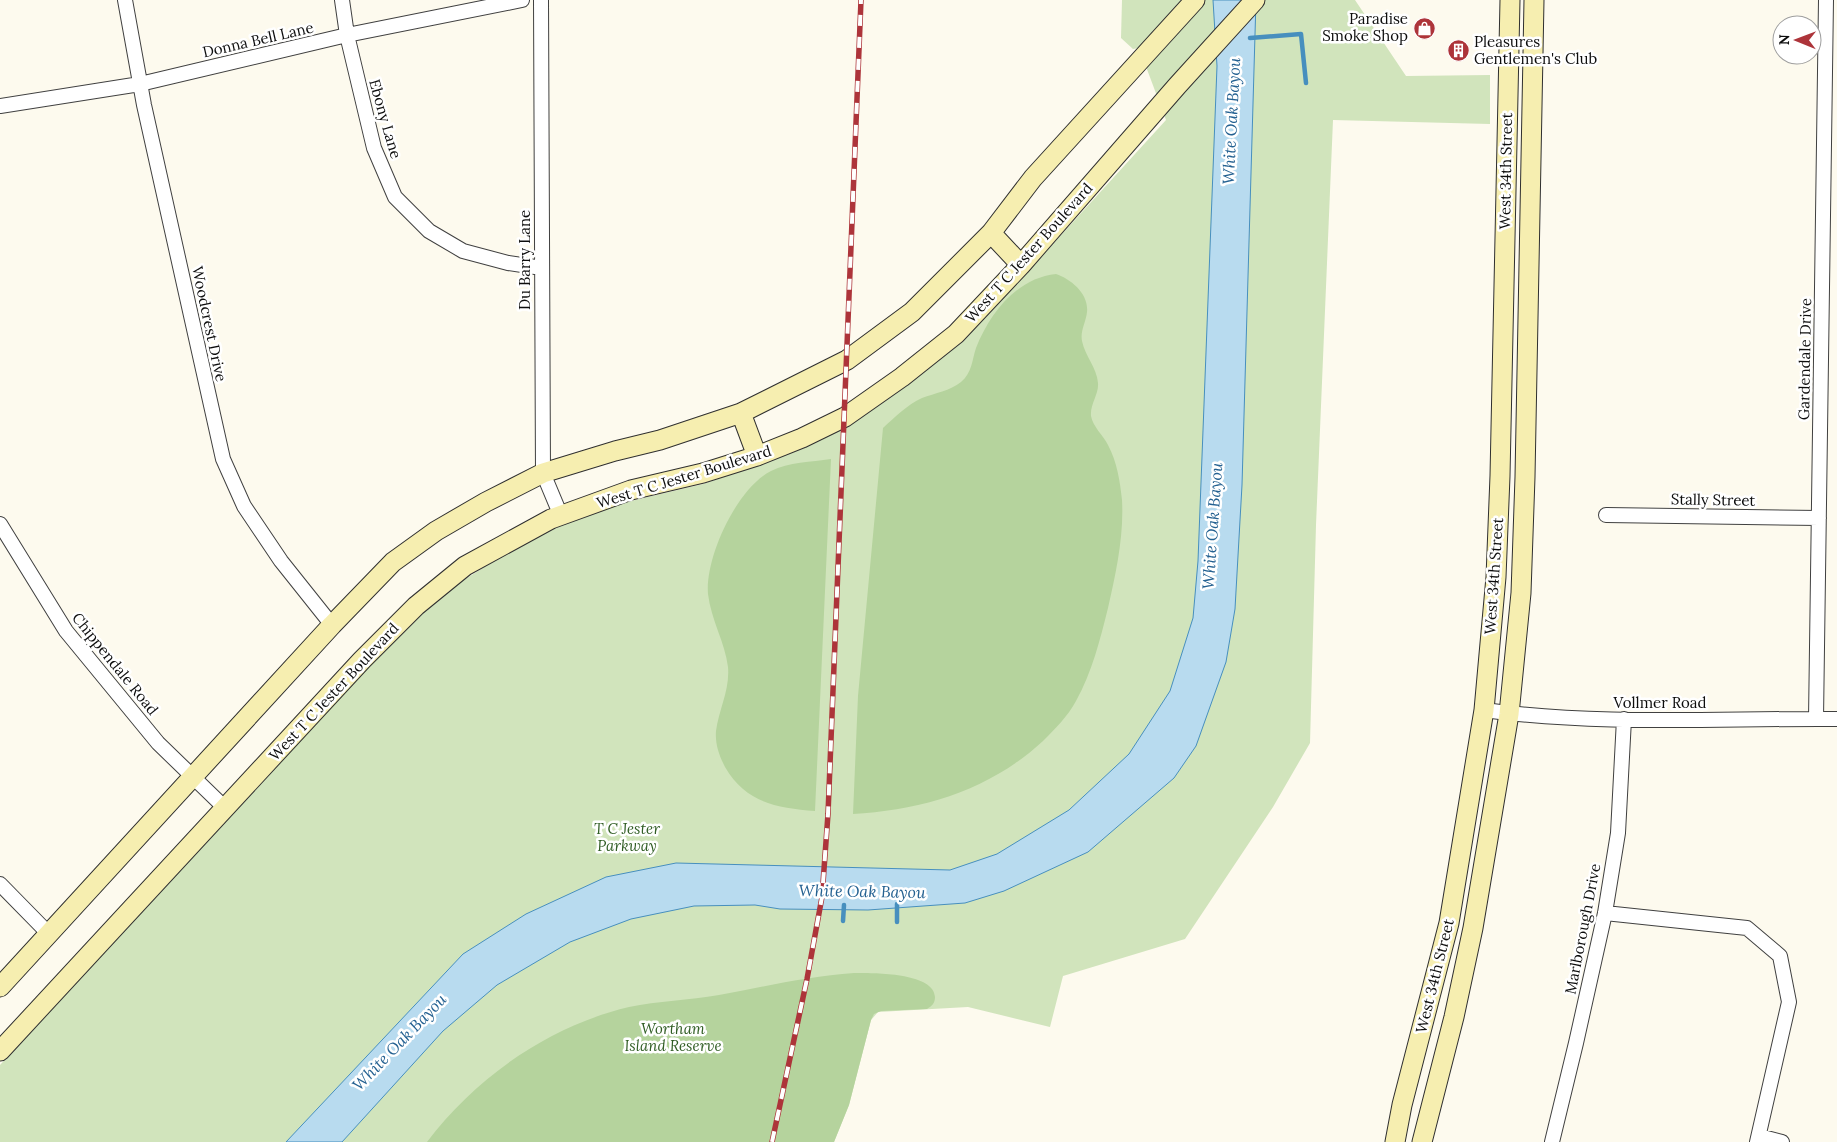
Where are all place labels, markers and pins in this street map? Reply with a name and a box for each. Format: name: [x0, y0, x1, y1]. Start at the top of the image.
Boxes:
place label: Paradise Smoke Shop: [1322, 9, 1408, 45]
shop icon: Paradise Smoke Shop: [1412, 16, 1436, 40]
place label: Pleasures Gentlemen's Club: [1474, 32, 1598, 68]
building icon: Pleasures Gentlemen's Club: [1446, 39, 1470, 63]

